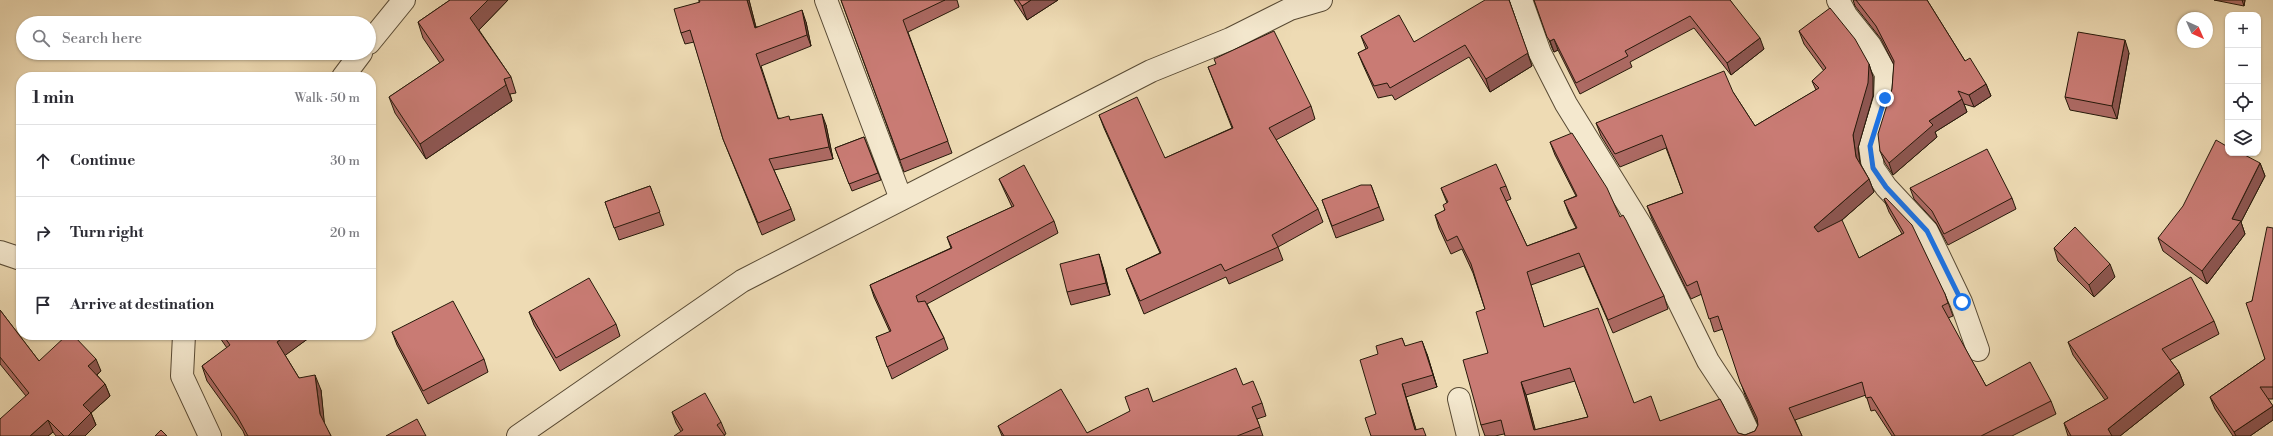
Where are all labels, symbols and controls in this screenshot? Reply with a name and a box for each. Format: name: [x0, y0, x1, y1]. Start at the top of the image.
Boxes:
north arrow: [2177, 12, 2213, 48]
map controls: [2225, 12, 2261, 156]
button: +: [2225, 12, 2261, 48]
search box: [16, 16, 376, 60]
icon: search: [30, 27, 52, 49]
text: Search here: [62, 29, 142, 48]
button: −: [2225, 48, 2261, 84]
button: locate: [2225, 84, 2261, 120]
text: 1 min: [32, 87, 74, 109]
route end: [1876, 89, 1894, 107]
text: Walk · 50 m: [294, 90, 360, 106]
button: layers: [2225, 120, 2261, 156]
icon: ahead: [32, 150, 54, 172]
text: Continue: [70, 151, 135, 170]
text: 30 m: [330, 153, 360, 169]
icon: right: [32, 222, 54, 244]
text: Turn right: [70, 223, 144, 242]
text: 20 m: [330, 225, 360, 241]
route start: [1953, 293, 1971, 311]
icon: arrive: [32, 294, 54, 316]
text: Arrive at destination: [70, 295, 214, 314]

